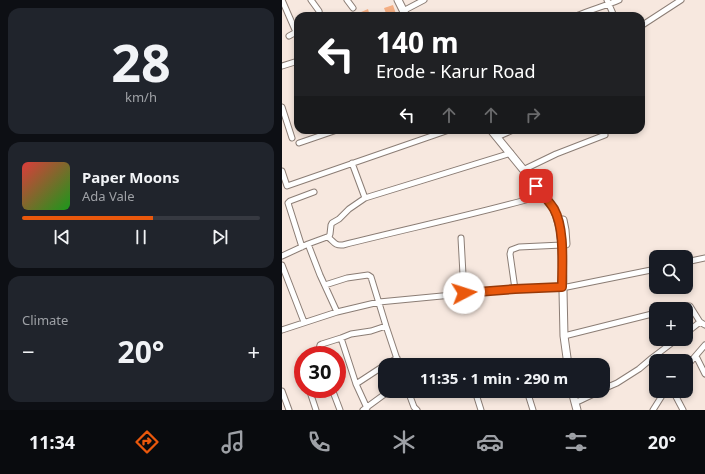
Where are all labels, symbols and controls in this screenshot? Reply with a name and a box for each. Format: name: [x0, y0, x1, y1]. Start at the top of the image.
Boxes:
text: 140 m: [376, 23, 459, 61]
text: 28: [111, 26, 171, 97]
icon: left: [310, 28, 362, 80]
text: Erode - Karur Road: [376, 59, 536, 83]
text: km/h: [125, 88, 157, 106]
icon: left: [396, 104, 418, 126]
icon: ahead: [438, 104, 460, 126]
icon: ahead: [480, 104, 502, 126]
icon: right: [522, 104, 544, 126]
text: Paper Moons: [82, 167, 180, 187]
pin: [519, 169, 553, 203]
icon: arrive: [525, 175, 547, 197]
text: Ada Vale: [82, 187, 135, 205]
icon: previous: [51, 226, 73, 248]
icon: pause: [130, 226, 152, 248]
icon: next: [209, 226, 231, 248]
map controls: [649, 250, 693, 398]
button: search: [649, 250, 693, 294]
position arrow: [443, 272, 485, 314]
button: +: [649, 302, 693, 346]
text: Climate: [22, 311, 68, 329]
text: 20°: [117, 331, 165, 372]
text: −: [22, 336, 35, 366]
text: +: [247, 336, 260, 366]
speed limit sign: 30: [294, 346, 346, 398]
button: −: [649, 354, 693, 398]
text: 11:35 · 1 min · 290 m: [420, 368, 568, 388]
icon: directions: [133, 428, 161, 456]
icon: music: [219, 428, 247, 456]
icon: phone: [305, 428, 333, 456]
icon: climate: [390, 428, 418, 456]
icon: car: [476, 428, 504, 456]
icon: filters: [562, 428, 590, 456]
text: 11:34: [29, 430, 75, 454]
text: 20°: [648, 430, 676, 454]

